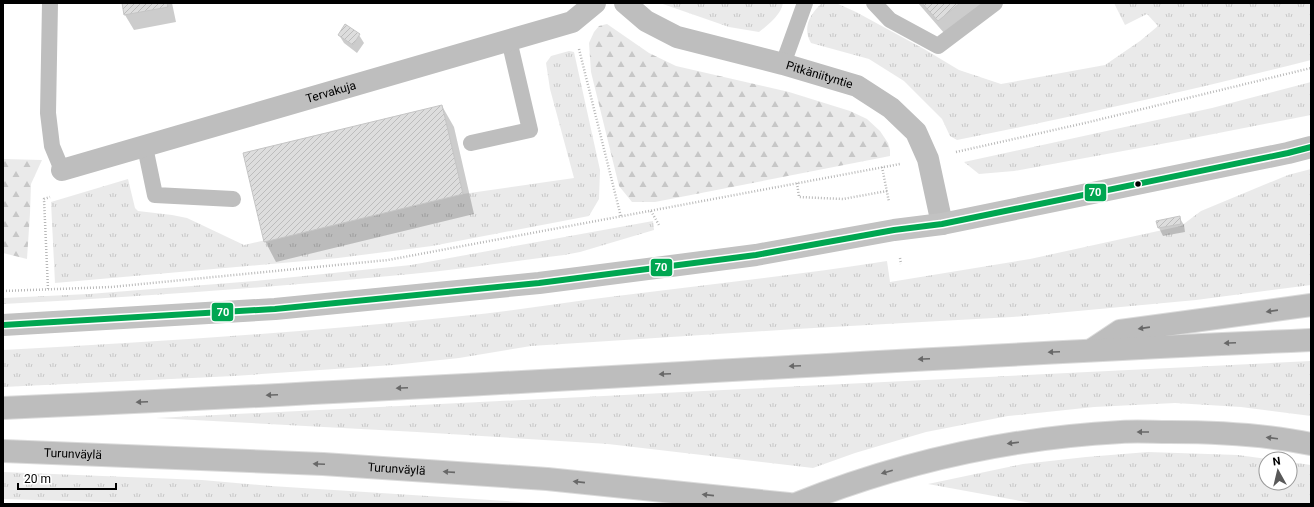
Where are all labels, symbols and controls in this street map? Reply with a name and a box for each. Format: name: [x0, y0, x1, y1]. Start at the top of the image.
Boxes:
street label: Pitkäniityntie: [784, 58, 855, 91]
street label: Tervakuja: [304, 78, 358, 106]
unlabelled marker: [1133, 179, 1143, 189]
line badge: 70: [1084, 183, 1107, 202]
text: 70: [1089, 186, 1101, 199]
line badge: 70: [650, 258, 673, 277]
text: 70: [655, 261, 667, 274]
line badge: 70: [211, 302, 234, 322]
text: 70: [217, 306, 229, 319]
one-way arrow: [1266, 308, 1278, 314]
one-way arrow: [1137, 325, 1150, 331]
one-way arrow: [1224, 340, 1236, 347]
one-way arrow: [1048, 348, 1060, 355]
one-way arrow: [917, 356, 930, 362]
one-way arrow: [789, 363, 801, 370]
one-way arrow: [659, 370, 671, 377]
one-way arrow: [396, 385, 408, 392]
one-way arrow: [265, 392, 278, 398]
one-way arrow: [135, 399, 148, 405]
one-way arrow: [1136, 429, 1149, 435]
one-way arrow: [1266, 435, 1279, 441]
one-way arrow: [1007, 440, 1019, 446]
street label: Turunväylä: [44, 446, 102, 462]
north arrow: [1258, 451, 1298, 491]
text: N: [1272, 455, 1282, 469]
one-way arrow: [313, 460, 325, 467]
street label: Turunväylä: [367, 460, 426, 478]
scale bar: [18, 465, 116, 491]
one-way arrow: [443, 469, 455, 476]
one-way arrow: [880, 469, 893, 475]
text: 20 m: [24, 472, 51, 486]
one-way arrow: [573, 479, 585, 485]
one-way arrow: [702, 492, 714, 498]

